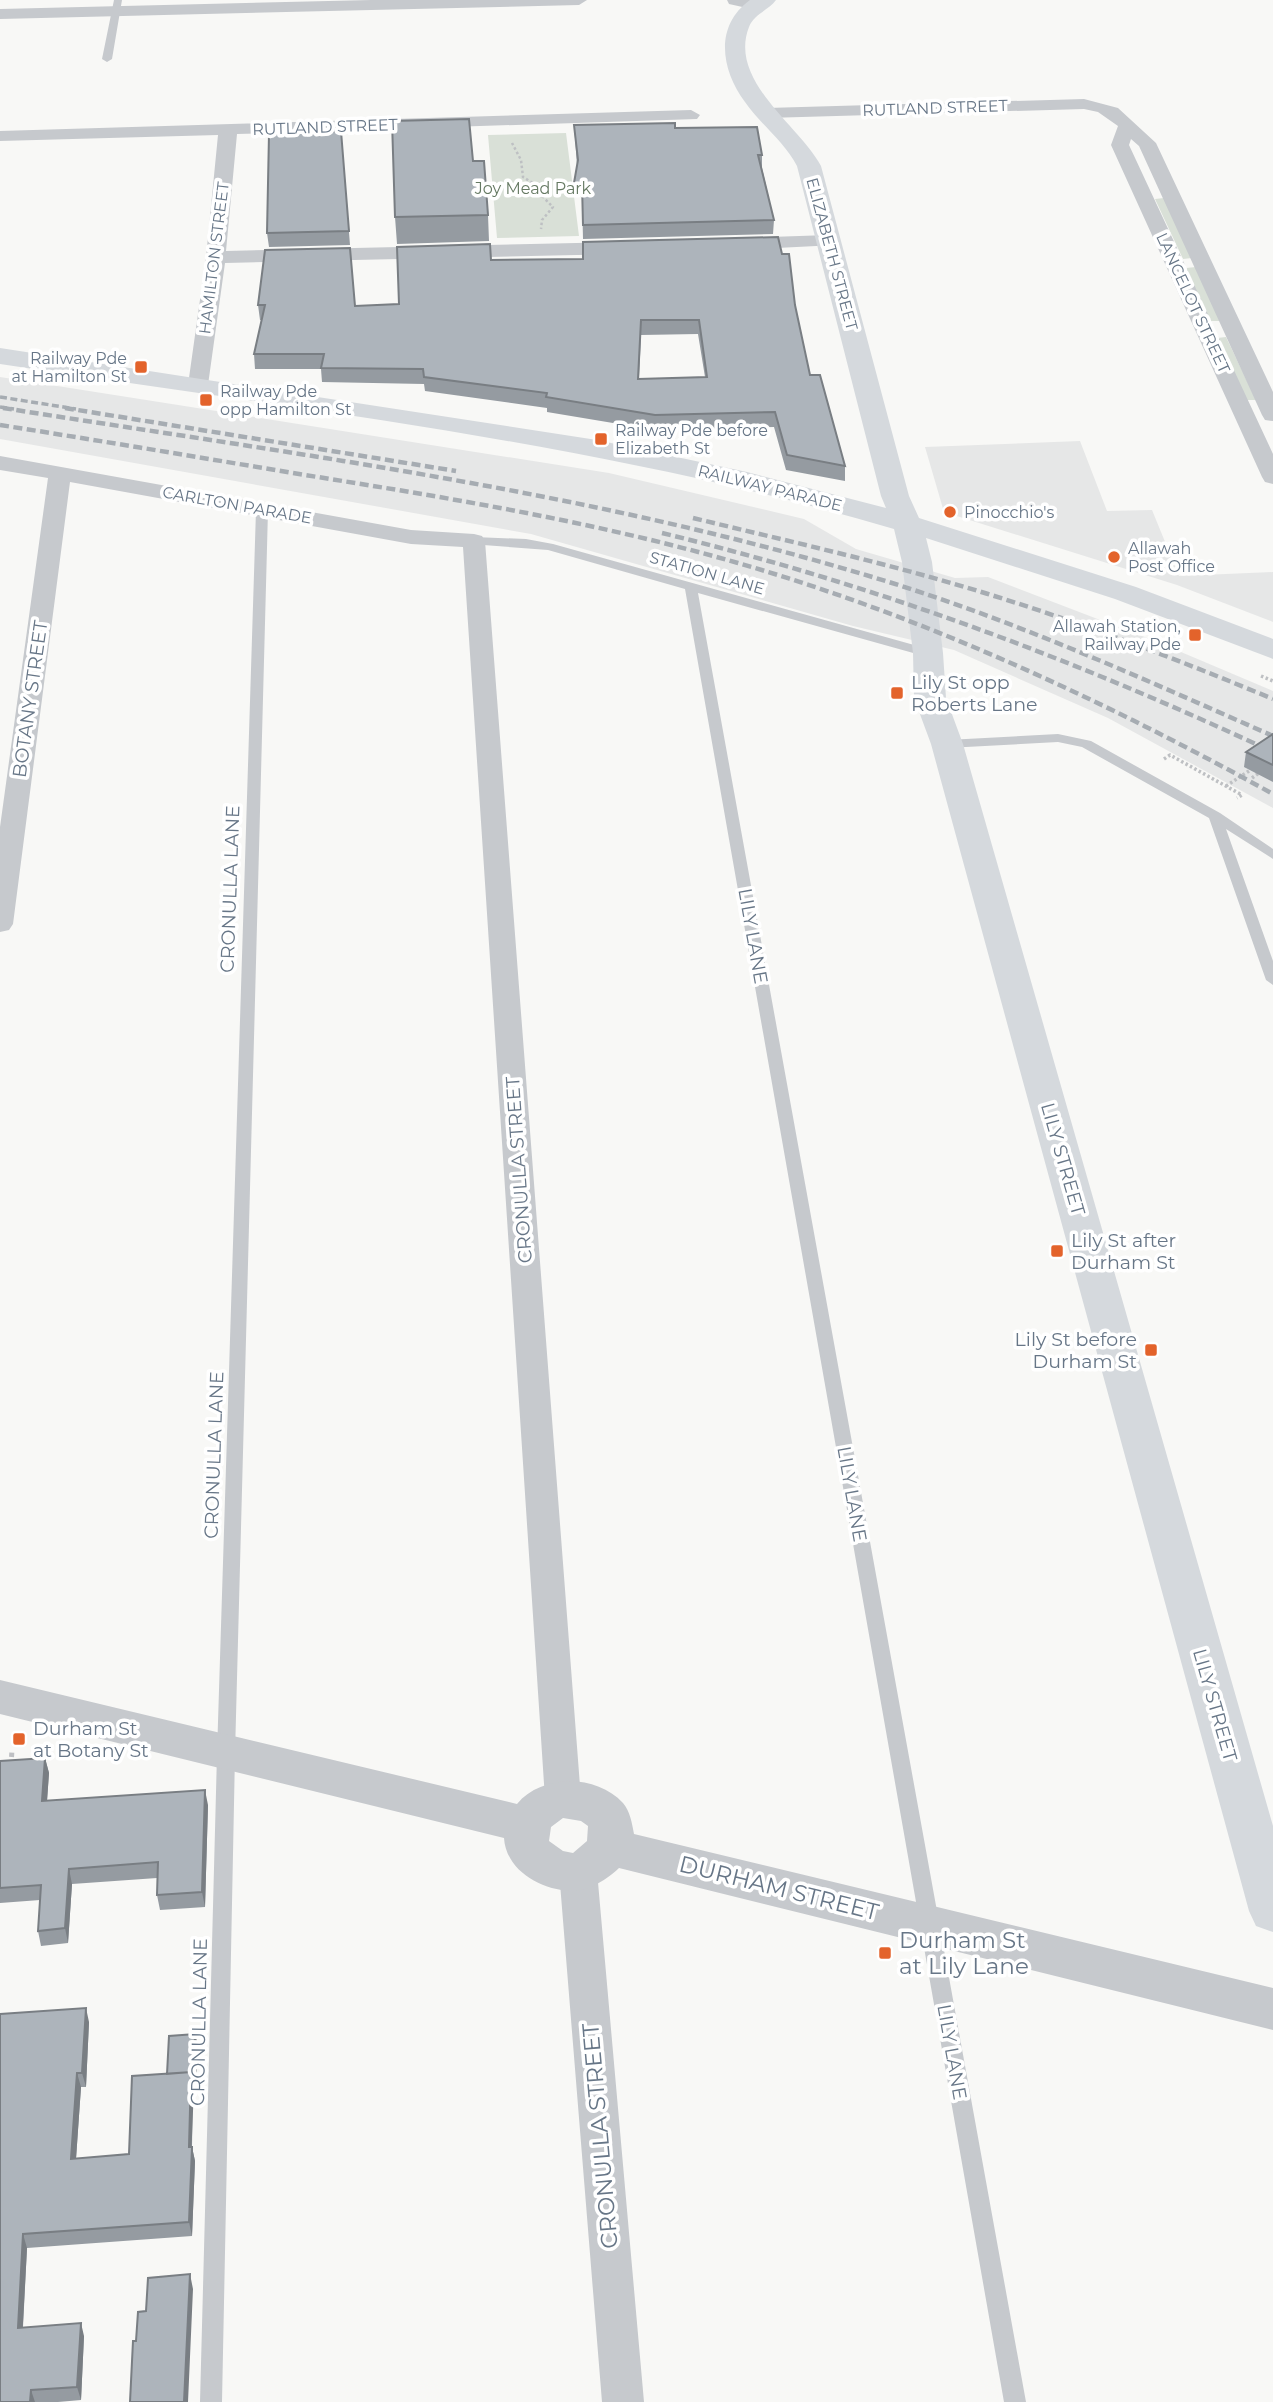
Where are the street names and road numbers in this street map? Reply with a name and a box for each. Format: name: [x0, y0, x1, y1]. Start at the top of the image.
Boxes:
street label: RUTLAND STREET: [862, 96, 1009, 120]
street label: RUTLAND STREET: [252, 115, 399, 139]
street label: ELIZABETH STREET: [803, 176, 862, 333]
street label: HAMILTON STREET: [195, 180, 233, 335]
street label: LANCELOT STREET: [1152, 230, 1234, 377]
street label: RAILWAY PARADE: [696, 461, 844, 515]
street label: CARLTON PARADE: [161, 483, 313, 527]
street label: STATION LANE: [647, 548, 767, 598]
street label: BOTANY STREET: [8, 619, 52, 779]
street label: CRONULLA LANE: [216, 805, 244, 973]
street label: LILY LANE: [733, 886, 773, 986]
street label: CRONULLA STREET: [501, 1076, 537, 1264]
street label: LILY STREET: [1036, 1100, 1090, 1218]
street label: CRONULLA LANE: [200, 1371, 228, 1539]
street label: LILY LANE: [832, 1444, 872, 1544]
street label: LILY STREET: [1188, 1646, 1242, 1764]
street label: DURHAM STREET: [676, 1850, 882, 1927]
street label: CRONULLA LANE: [186, 1938, 212, 2106]
street label: LILY LANE: [932, 2002, 972, 2102]
street label: CRONULLA STREET: [576, 2021, 624, 2250]

